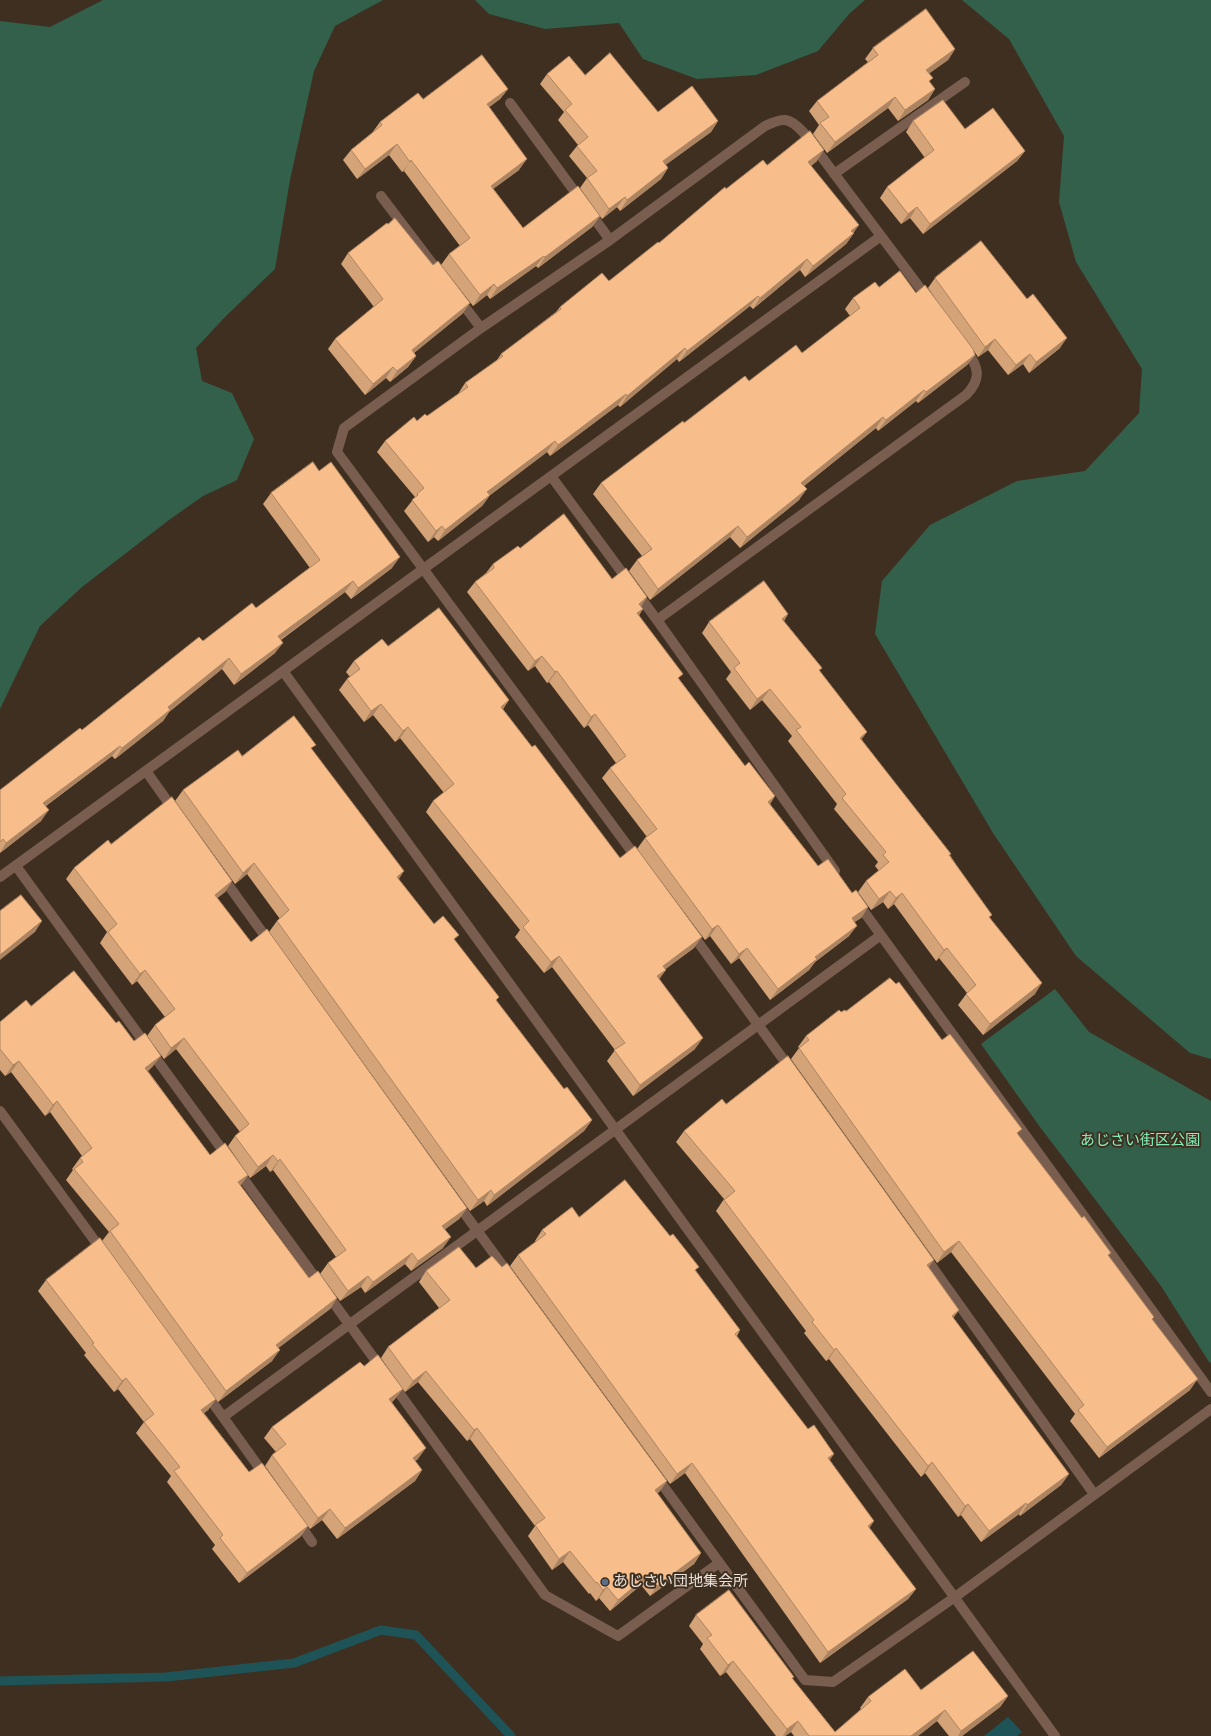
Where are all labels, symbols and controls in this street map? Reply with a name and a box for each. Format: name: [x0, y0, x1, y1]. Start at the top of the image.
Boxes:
park label: あじさい街区公園: [1080, 1132, 1200, 1150]
place label: あじさい団地集会所: [613, 1573, 748, 1591]
marker: あじさい団地集会所: [600, 1577, 610, 1587]

